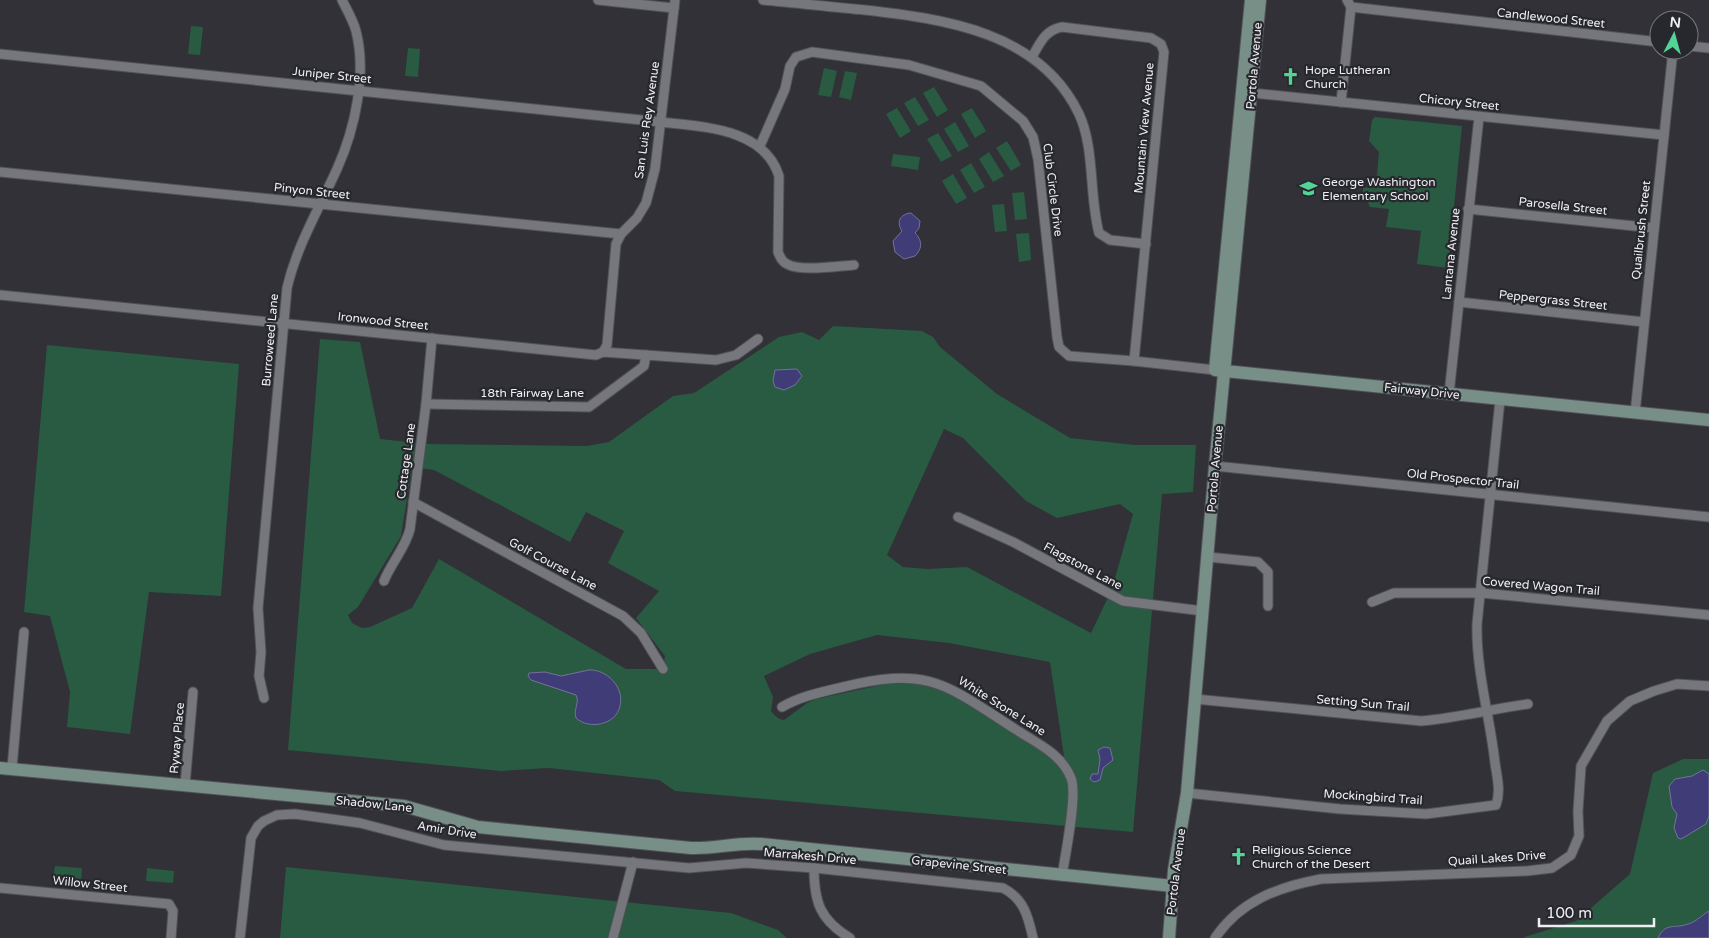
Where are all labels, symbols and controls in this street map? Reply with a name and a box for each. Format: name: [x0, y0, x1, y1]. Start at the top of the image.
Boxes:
street label: Candlewood Street: [1496, 5, 1606, 31]
north arrow: [1649, 10, 1699, 60]
text: N: [1669, 14, 1682, 32]
street label: Portola Avenue: [1243, 22, 1265, 110]
street label: San Luis Rey Avenue: [632, 60, 662, 180]
street label: Mountain View Avenue: [1131, 62, 1157, 194]
place label: Hope Lutheran Church: [1305, 63, 1390, 91]
street label: Juniper Street: [292, 64, 373, 86]
church icon: Hope Lutheran Church: [1281, 67, 1301, 87]
street label: Chicory Street: [1418, 91, 1500, 113]
street label: Club Circle Drive: [1040, 143, 1066, 238]
place label: George Washington Elementary School: [1322, 175, 1436, 203]
school or university icon: George Washington Elementary School: [1298, 179, 1318, 199]
street label: Quailbrush Street: [1629, 179, 1653, 280]
street label: Pinyon Street: [273, 180, 351, 202]
street label: Parosella Street: [1518, 194, 1608, 218]
street label: Lantana Avenue: [1439, 207, 1463, 301]
street label: Peppergrass Street: [1498, 287, 1608, 313]
street label: Burroweed Lane: [259, 293, 281, 387]
street label: Ironwood Street: [337, 309, 429, 333]
street label: Fairway Drive: [1384, 380, 1461, 402]
street label: 18th Fairway Lane: [480, 386, 584, 400]
street label: Cottage Lane: [394, 422, 418, 500]
street label: Portola Avenue: [1204, 425, 1226, 513]
street label: Old Prospector Trail: [1406, 466, 1520, 492]
street label: Golf Course Lane: [507, 535, 600, 593]
street label: Flagstone Lane: [1041, 539, 1125, 593]
street label: Covered Wagon Trail: [1482, 574, 1600, 598]
street label: White Stone Lane: [956, 673, 1049, 739]
street label: Setting Sun Trail: [1316, 692, 1410, 714]
street label: Ryway Place: [167, 702, 187, 774]
street label: Mockingbird Trail: [1323, 787, 1423, 807]
street label: Shadow Lane: [335, 793, 413, 815]
street label: Amir Drive: [416, 818, 478, 842]
street label: Portola Avenue: [1164, 828, 1188, 916]
place label: Religious Science Church of the Desert: [1252, 843, 1371, 871]
street label: Marrakesh Drive: [763, 845, 857, 867]
church icon: Religious Science Church of the Desert: [1228, 847, 1248, 867]
street label: Quail Lakes Drive: [1448, 848, 1547, 868]
street label: Grapevine Street: [911, 853, 1008, 877]
street label: Willow Street: [52, 873, 128, 895]
scale bar: [1539, 896, 1654, 928]
text: 100 m: [1546, 904, 1592, 922]

